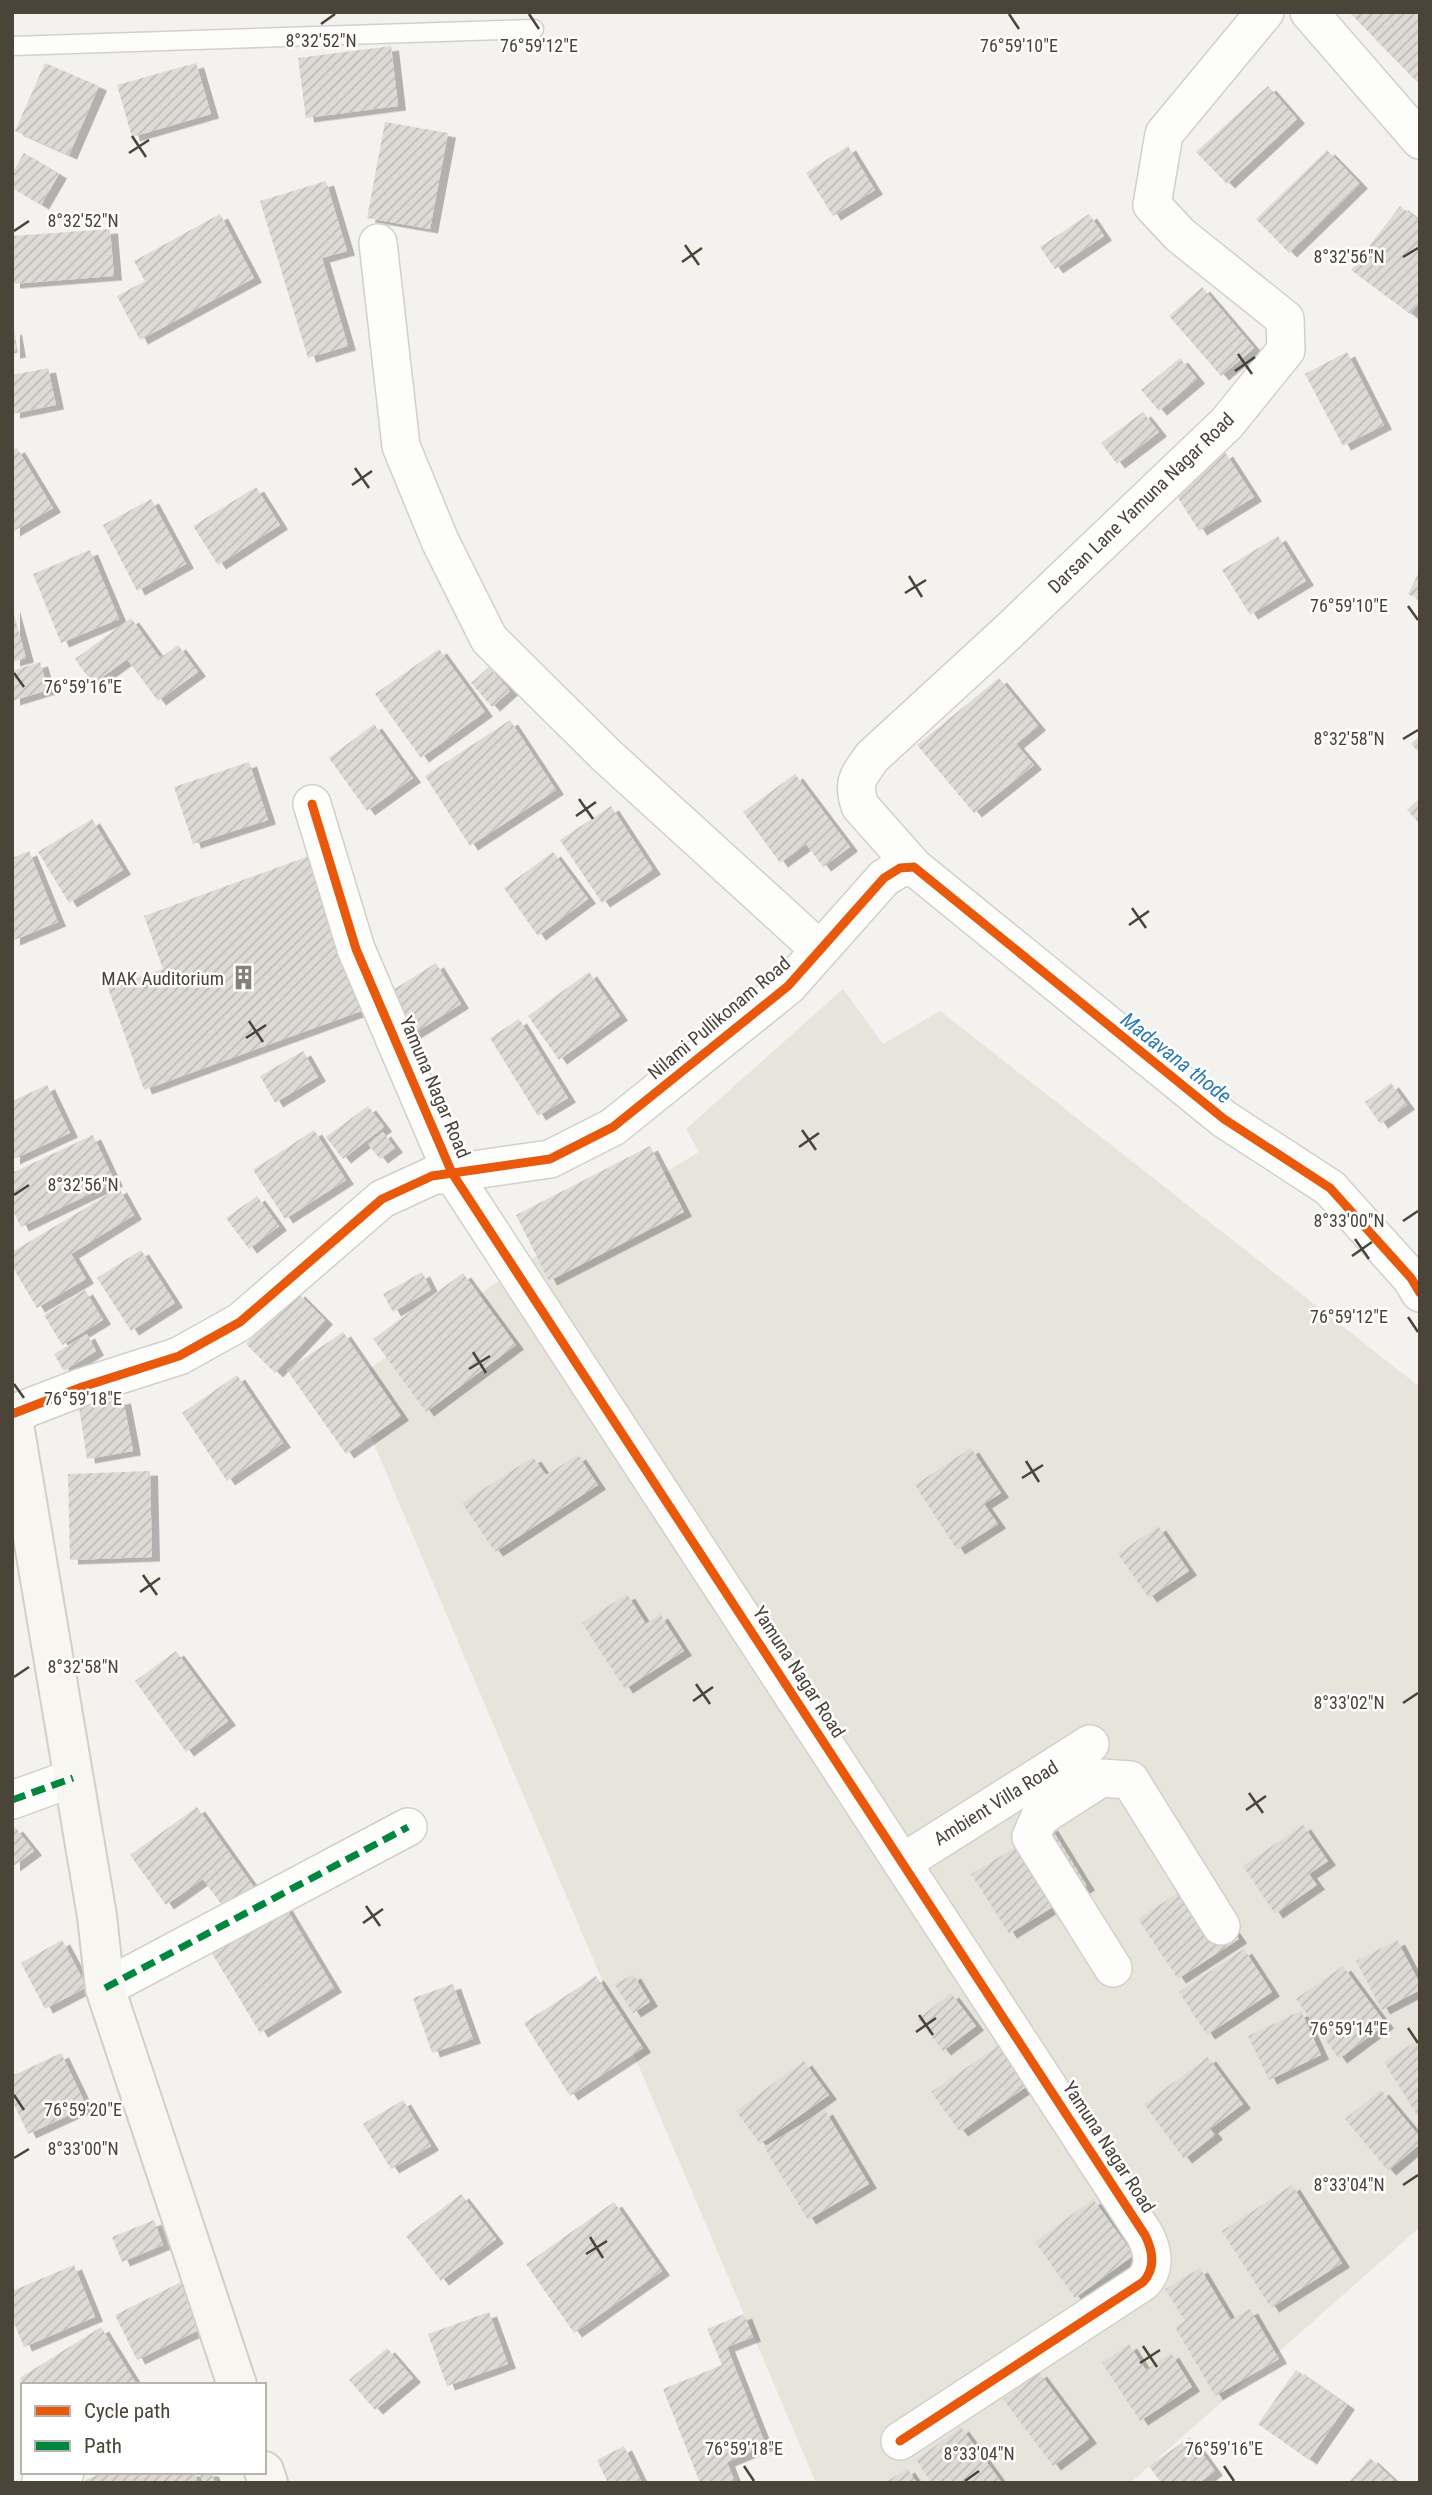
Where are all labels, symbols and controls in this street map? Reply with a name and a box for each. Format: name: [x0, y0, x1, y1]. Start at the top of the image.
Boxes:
text: 8°32'52"N: [285, 30, 357, 51]
text: 76°59'12"E: [500, 35, 578, 56]
text: 76°59'10"E: [980, 35, 1058, 56]
text: 8°32'52"N: [47, 210, 119, 231]
text: 8°32'56"N: [1313, 246, 1385, 267]
street label: Darsan Lane Yamuna Nagar Road: [1043, 408, 1239, 598]
text: 76°59'10"E: [1310, 595, 1388, 616]
text: 76°59'16"E: [44, 676, 122, 697]
text: 8°32'58"N: [1313, 728, 1385, 749]
street label: Nilami Pullikonam Road: [643, 952, 795, 1084]
building icon: MAK Auditorium: [230, 964, 258, 992]
place label: MAK Auditorium: [101, 967, 224, 990]
water label: Madavana thode: [1116, 1007, 1236, 1109]
street label: Yamuna Nagar Road: [395, 1012, 475, 1162]
text: 8°32'56"N: [47, 1174, 119, 1195]
text: 8°33'00"N: [1313, 1210, 1385, 1231]
text: 76°59'12"E: [1310, 1306, 1388, 1327]
text: 76°59'18"E: [44, 1388, 122, 1409]
street label: Yamuna Nagar Road: [748, 1602, 850, 1742]
text: 8°32'58"N: [47, 1656, 119, 1677]
text: 8°33'02"N: [1313, 1692, 1385, 1713]
street label: Ambient Villa Road: [930, 1756, 1062, 1850]
text: 76°59'14"E: [1310, 2018, 1388, 2039]
street label: Yamuna Nagar Road: [1058, 2077, 1160, 2217]
text: 76°59'20"E: [44, 2099, 122, 2120]
text: 8°33'00"N: [47, 2138, 119, 2159]
text: 8°33'04"N: [1313, 2174, 1385, 2195]
legend: [21, 2383, 266, 2474]
text: Cycle path: [84, 2399, 170, 2423]
text: Path: [84, 2434, 122, 2458]
text: 76°59'18"E: [705, 2438, 783, 2459]
text: 76°59'16"E: [1185, 2438, 1263, 2459]
text: 8°33'04"N: [943, 2443, 1015, 2464]

